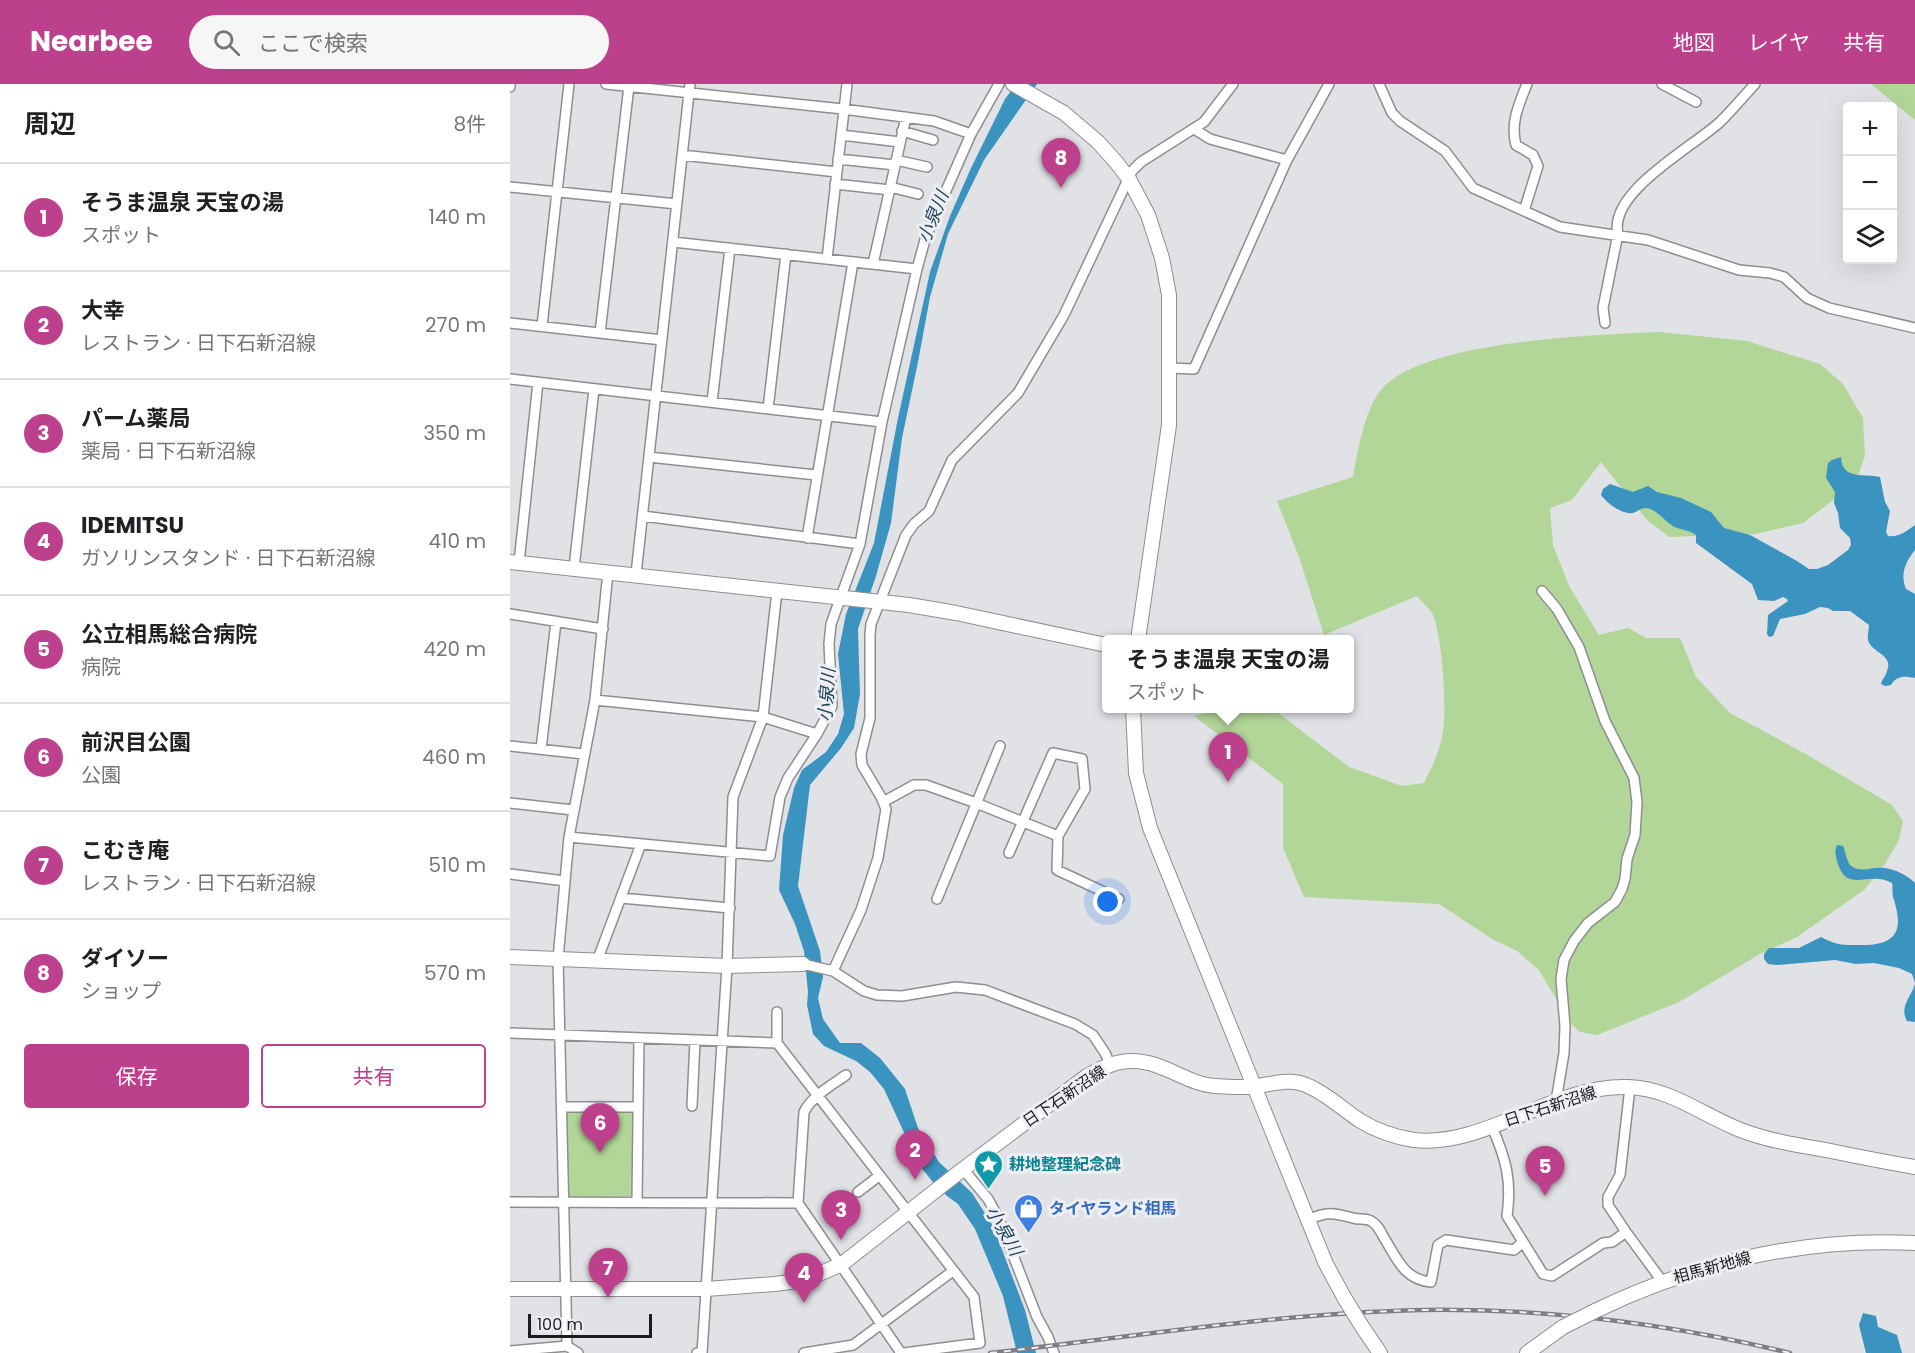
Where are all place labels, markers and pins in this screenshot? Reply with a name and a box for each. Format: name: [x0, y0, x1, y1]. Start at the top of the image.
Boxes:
pin: 8: [1042, 138, 1080, 188]
pin: 1: [1208, 732, 1248, 782]
pin: 6: [580, 1104, 620, 1153]
pin: 2: [896, 1130, 934, 1180]
pin: 5: [1526, 1146, 1564, 1196]
place icon: 耕地整理紀念碑: [972, 1148, 1004, 1190]
place label: 耕地整理紀念碑: [1009, 1153, 1121, 1176]
pin: 3: [822, 1190, 860, 1240]
shop icon: タイヤランド相馬: [1012, 1192, 1044, 1234]
place label: タイヤランド相馬: [1049, 1197, 1177, 1220]
pin: 7: [588, 1248, 628, 1298]
pin: 4: [784, 1254, 824, 1303]

